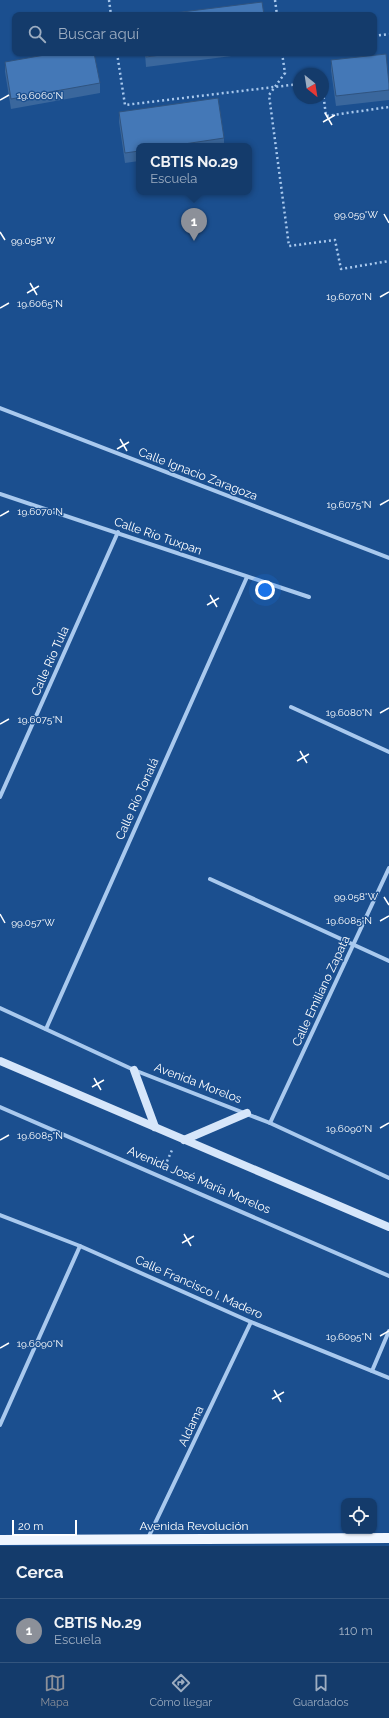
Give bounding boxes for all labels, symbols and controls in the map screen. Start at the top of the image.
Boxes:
search box [12,12,377,56]
icon: search [26,23,48,45]
text: Buscar aquí [58,25,139,43]
north arrow [293,68,329,104]
text: 19.6060°N [17,90,63,101]
popup [136,143,252,195]
text: CBTIS No.29 [150,153,238,171]
text: Escuela [150,171,197,186]
pin: 1 [181,208,207,241]
text: 99.059°W [334,209,378,220]
text: 99.058°W [11,235,56,246]
text: 19.6070°N [326,291,372,302]
text: 19.6065°N [17,298,63,309]
street label: Calle Ignacio Zaragoza [137,445,259,503]
text: 19.6075°N [326,499,372,510]
text: 19.6070°N [17,506,63,517]
street label: Calle Río Tuxpan [112,514,204,558]
your location [255,580,275,600]
street label: Calle Río Tula [28,624,72,698]
text: 19.6080°N [326,707,372,718]
text: 19.6075°N [17,714,63,725]
street label: Calle Río Tonalá [113,756,161,842]
text: 99.058°W [334,891,379,902]
text: 19.6085°N [326,915,372,926]
text: 99.057°W [11,917,55,928]
street label: Calle Emiliano Zapata [289,933,353,1049]
street label: Avenida Morelos [152,1060,244,1106]
text: 19.6090°N [326,1123,372,1134]
text: 19.6085°N [17,1130,63,1141]
street label: Avenida José María Morelos [125,1143,273,1217]
street label: Calle Francisco I. Madero [133,1252,265,1322]
text: 19.6095°N [326,1331,372,1342]
text: 19.6090°N [17,1338,63,1349]
street label: Aldama [176,1404,206,1448]
map controls [341,1498,377,1534]
button: locate [341,1498,377,1534]
scale bar [12,1518,77,1537]
street label: Avenida Revolución [139,1519,249,1533]
text: 20 m [18,1520,43,1533]
text: Cerca [16,1562,64,1582]
text: CBTIS No.29 [54,1614,142,1632]
text: 1 [26,1623,32,1638]
text: 110 m [339,1623,373,1638]
text: Escuela [54,1632,101,1647]
tab: Mapa [40,1672,69,1709]
tab: Cómo llegar [150,1672,212,1709]
tab: Guardados [293,1672,349,1709]

